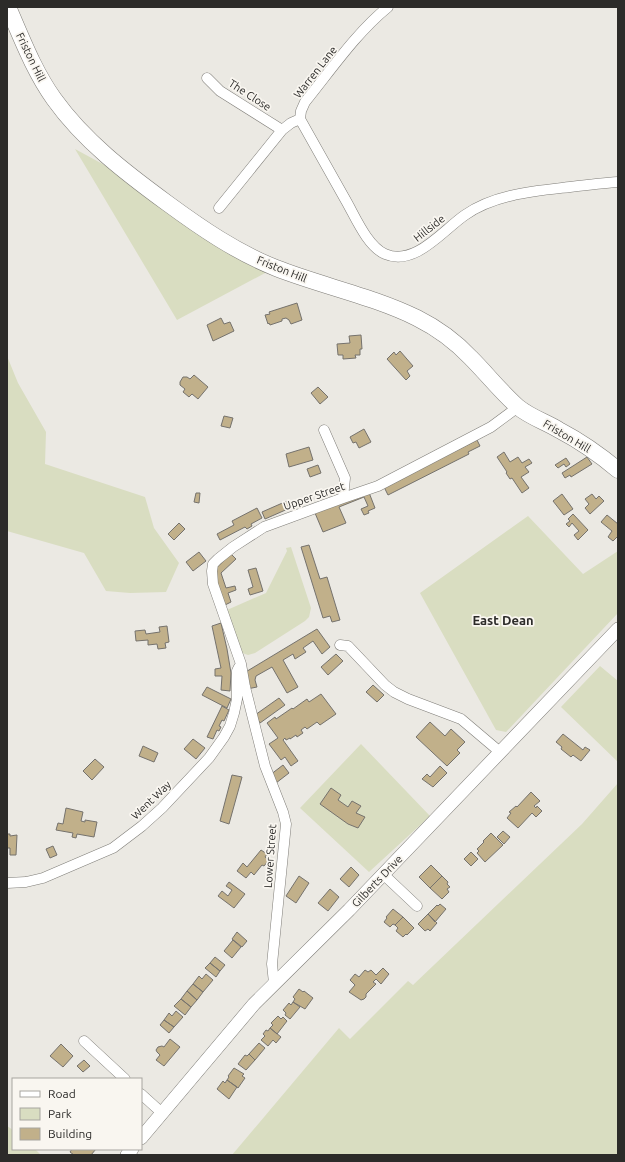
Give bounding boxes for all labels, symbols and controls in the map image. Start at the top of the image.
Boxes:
street label: Friston Hill [14,31,48,83]
street label: Warren Lane [291,44,339,100]
street label: The Close [227,77,273,113]
street label: Hillside [411,212,447,244]
street label: Friston Hill [255,254,309,285]
street label: Friston Hill [541,417,593,455]
street label: Upper Street [282,480,347,512]
district label: East Dean [472,613,534,627]
street label: Went Way [129,778,174,822]
street label: Lower Street [262,823,278,888]
street label: Gilberts Drive [349,853,405,909]
legend [12,1078,142,1150]
text: Road [48,1087,76,1100]
text: Park [48,1107,72,1120]
text: Building [48,1127,92,1140]

